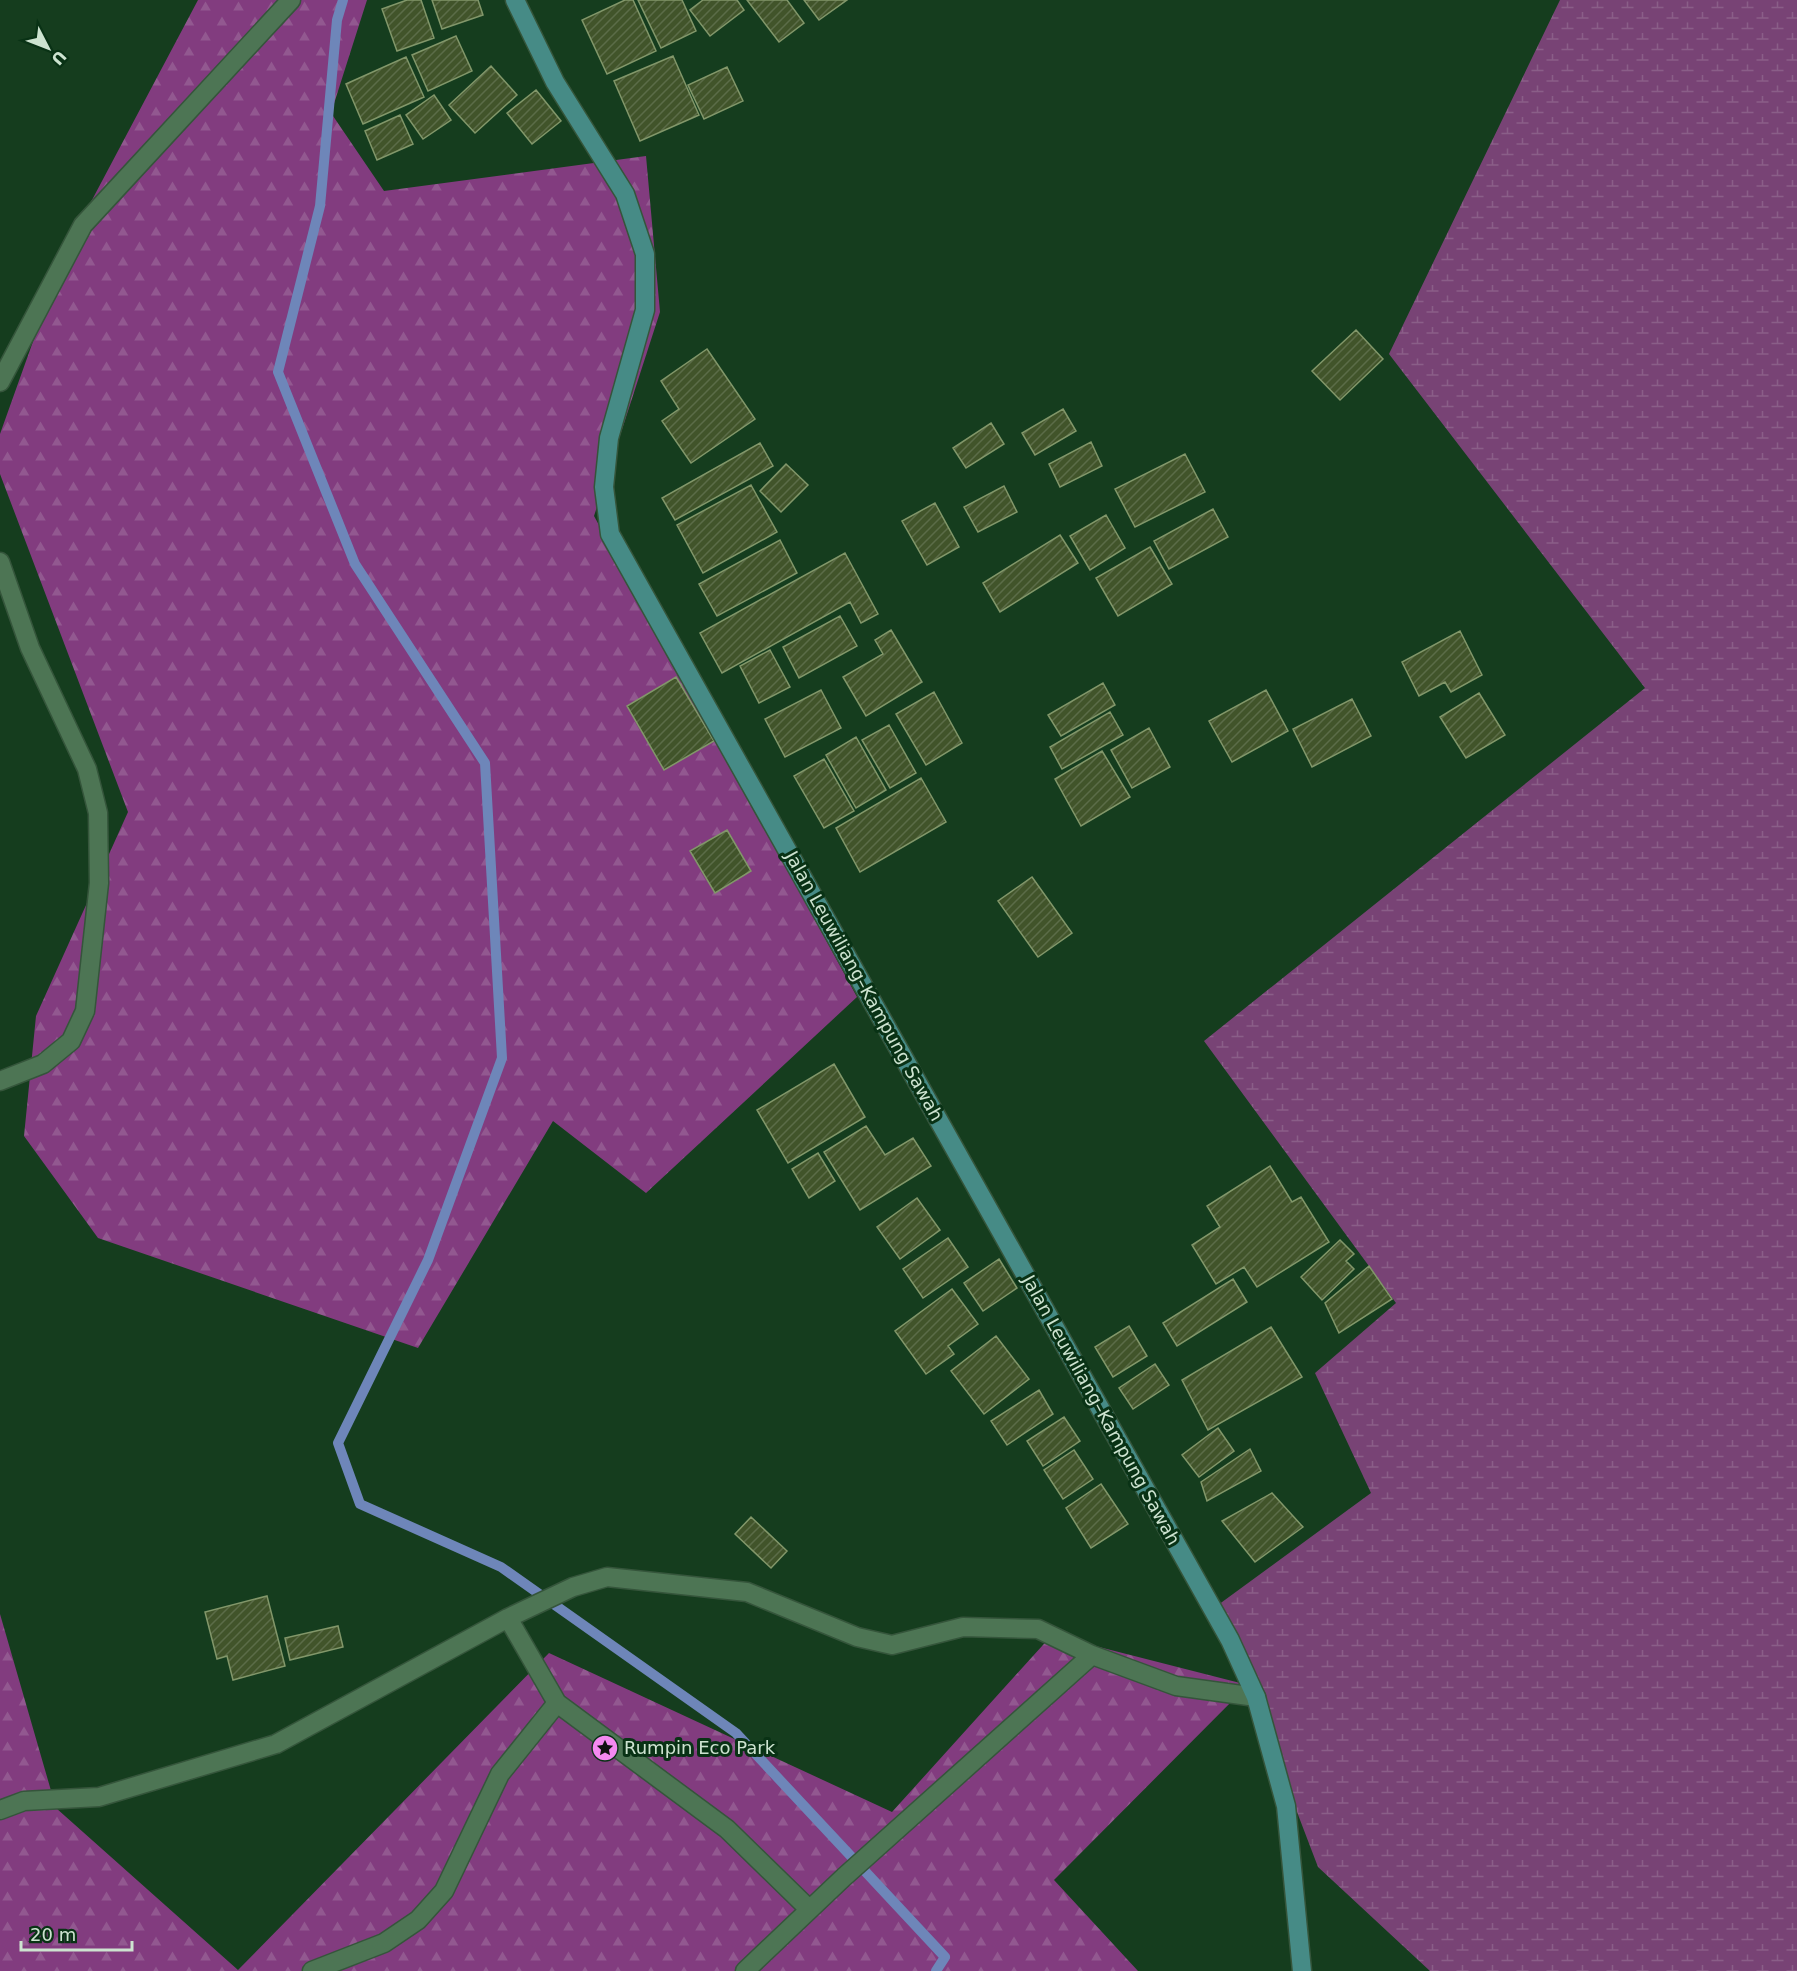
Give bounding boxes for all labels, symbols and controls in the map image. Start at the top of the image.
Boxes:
north arrow [18,18,78,78]
text: U [47,47,70,69]
street label: Jalan Leuwiliang–Kampung Sawah [781,846,948,1124]
street label: Jalan Leuwiliang–Kampung Sawah [1018,1270,1185,1548]
place icon: Rumpin Eco Park [590,1733,620,1763]
place label: Rumpin Eco Park [624,1737,776,1758]
scale bar [21,1914,132,1952]
text: 20 m [30,1924,76,1945]

